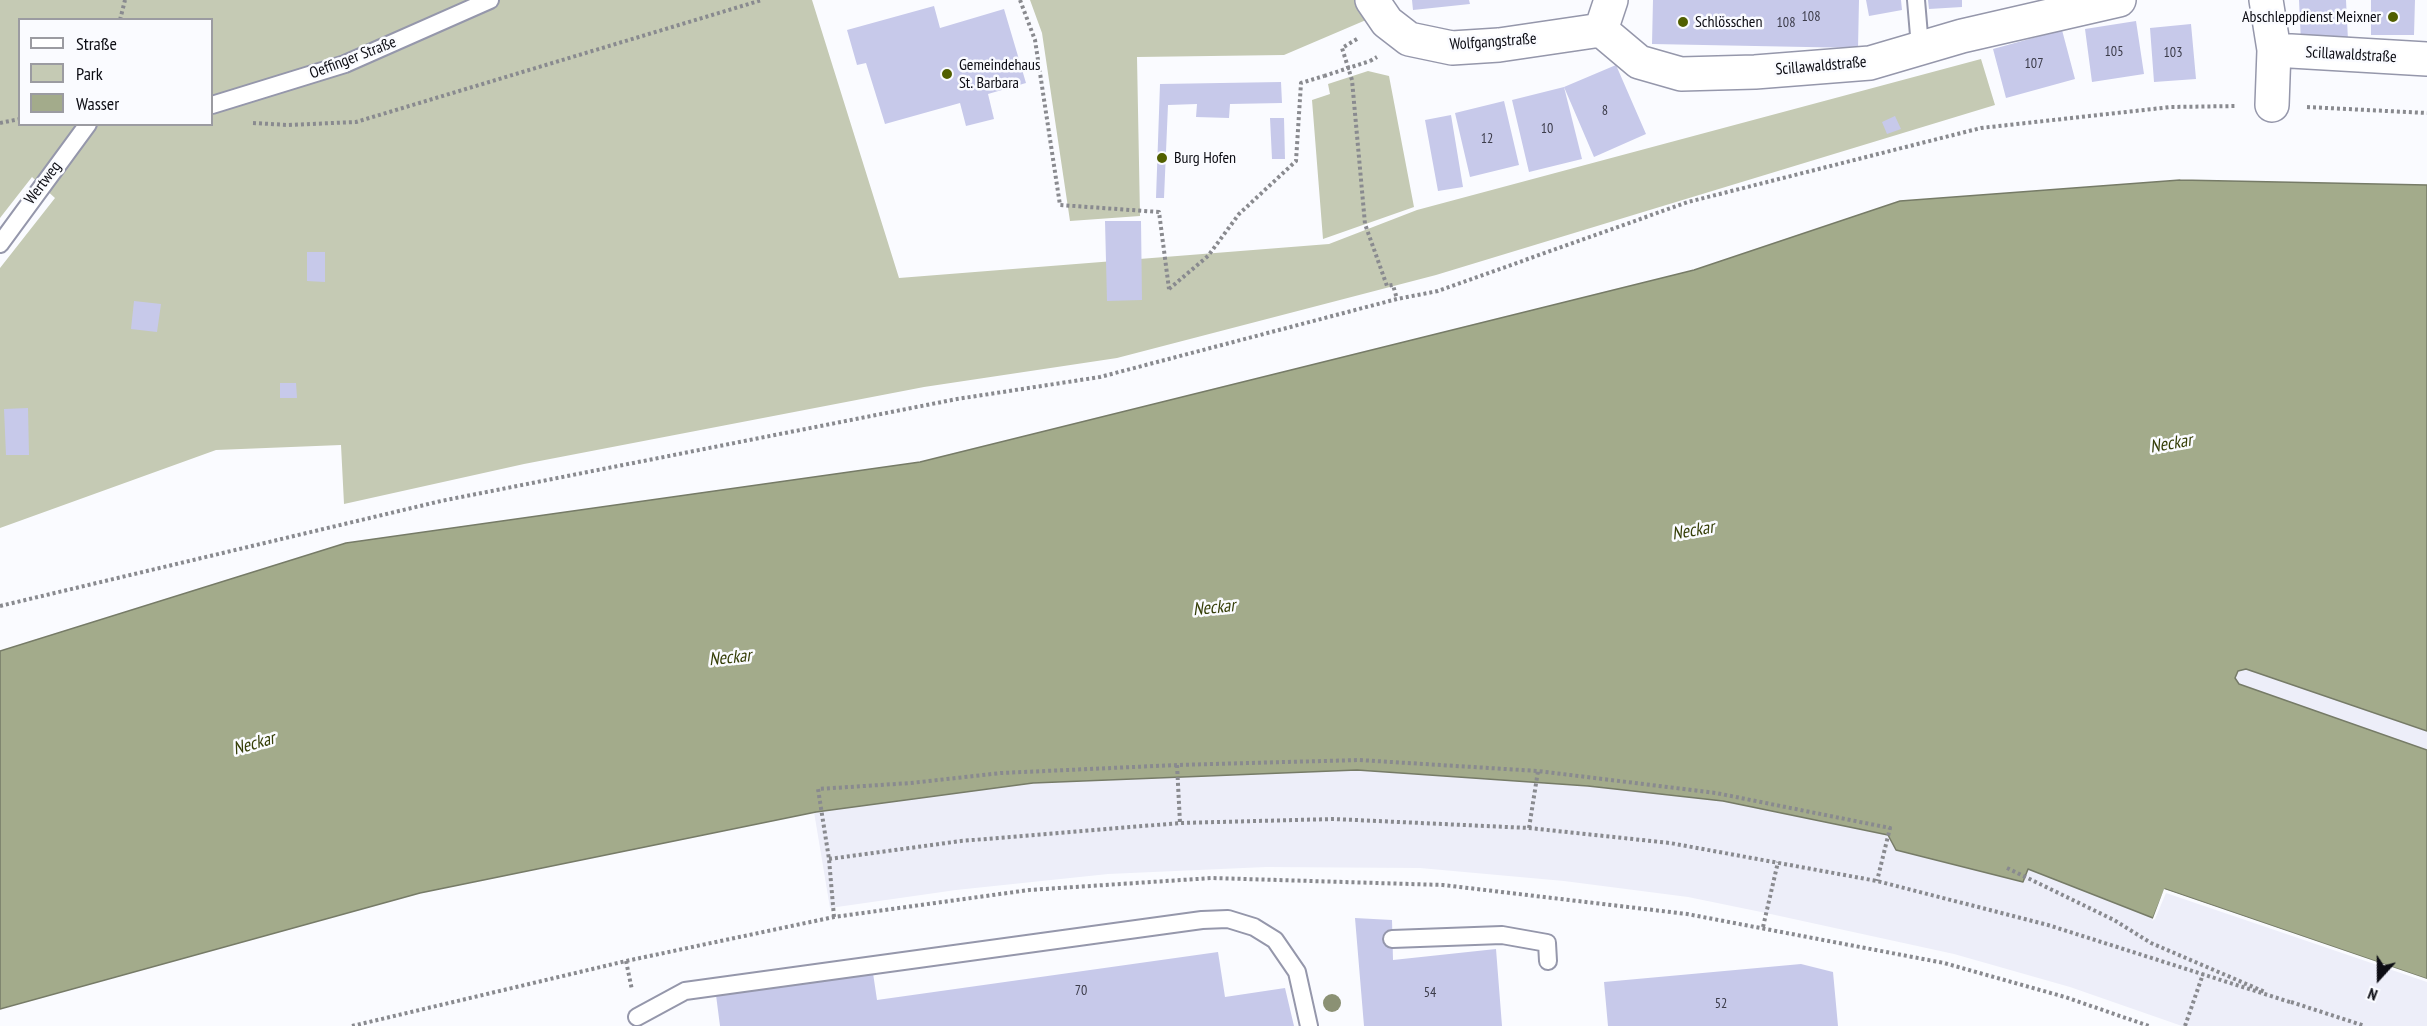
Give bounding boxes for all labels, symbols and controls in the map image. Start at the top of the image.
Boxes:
place label: Abschleppdienst Meixner [2242,7,2381,27]
house number: 108 [1802,9,1820,25]
marker: Abschleppdienst Meixner [2386,10,2400,24]
place label: Schlösschen [1695,12,1762,32]
marker: Schlösschen [1676,15,1690,29]
house number: 108 [1777,15,1795,31]
legend [18,18,213,126]
street label: Wolfgangstraße [1449,29,1537,55]
text: Straße [76,32,117,55]
street label: Oeffinger Straße [307,33,399,83]
street label: Scillawaldstraße [2305,43,2397,67]
house number: 105 [2105,44,2123,60]
house number: 103 [2164,45,2182,61]
street label: Scillawaldstraße [1775,52,1867,80]
place label: Gemeindehaus St. Barbara [959,55,1040,93]
house number: 107 [2025,56,2043,72]
text: Park [76,62,103,85]
marker: Gemeindehaus St. Barbara [940,67,954,81]
text: Wasser [76,92,119,115]
house number: 8 [1602,103,1608,119]
house number: 10 [1541,121,1553,137]
house number: 12 [1481,131,1493,147]
place label: Burg Hofen [1174,148,1236,168]
marker: Burg Hofen [1155,151,1169,165]
street label: Wertweg [21,158,65,208]
water label: Neckar [2148,430,2194,458]
water label: Neckar [1670,517,1716,545]
water label: Neckar [1192,595,1236,621]
water label: Neckar [708,645,752,671]
water label: Neckar [231,728,277,760]
north arrow [2349,948,2409,1008]
house number: 70 [1075,983,1087,999]
text: N [2365,984,2380,1006]
house number: 54 [1424,985,1436,1001]
house number: 52 [1715,996,1727,1012]

